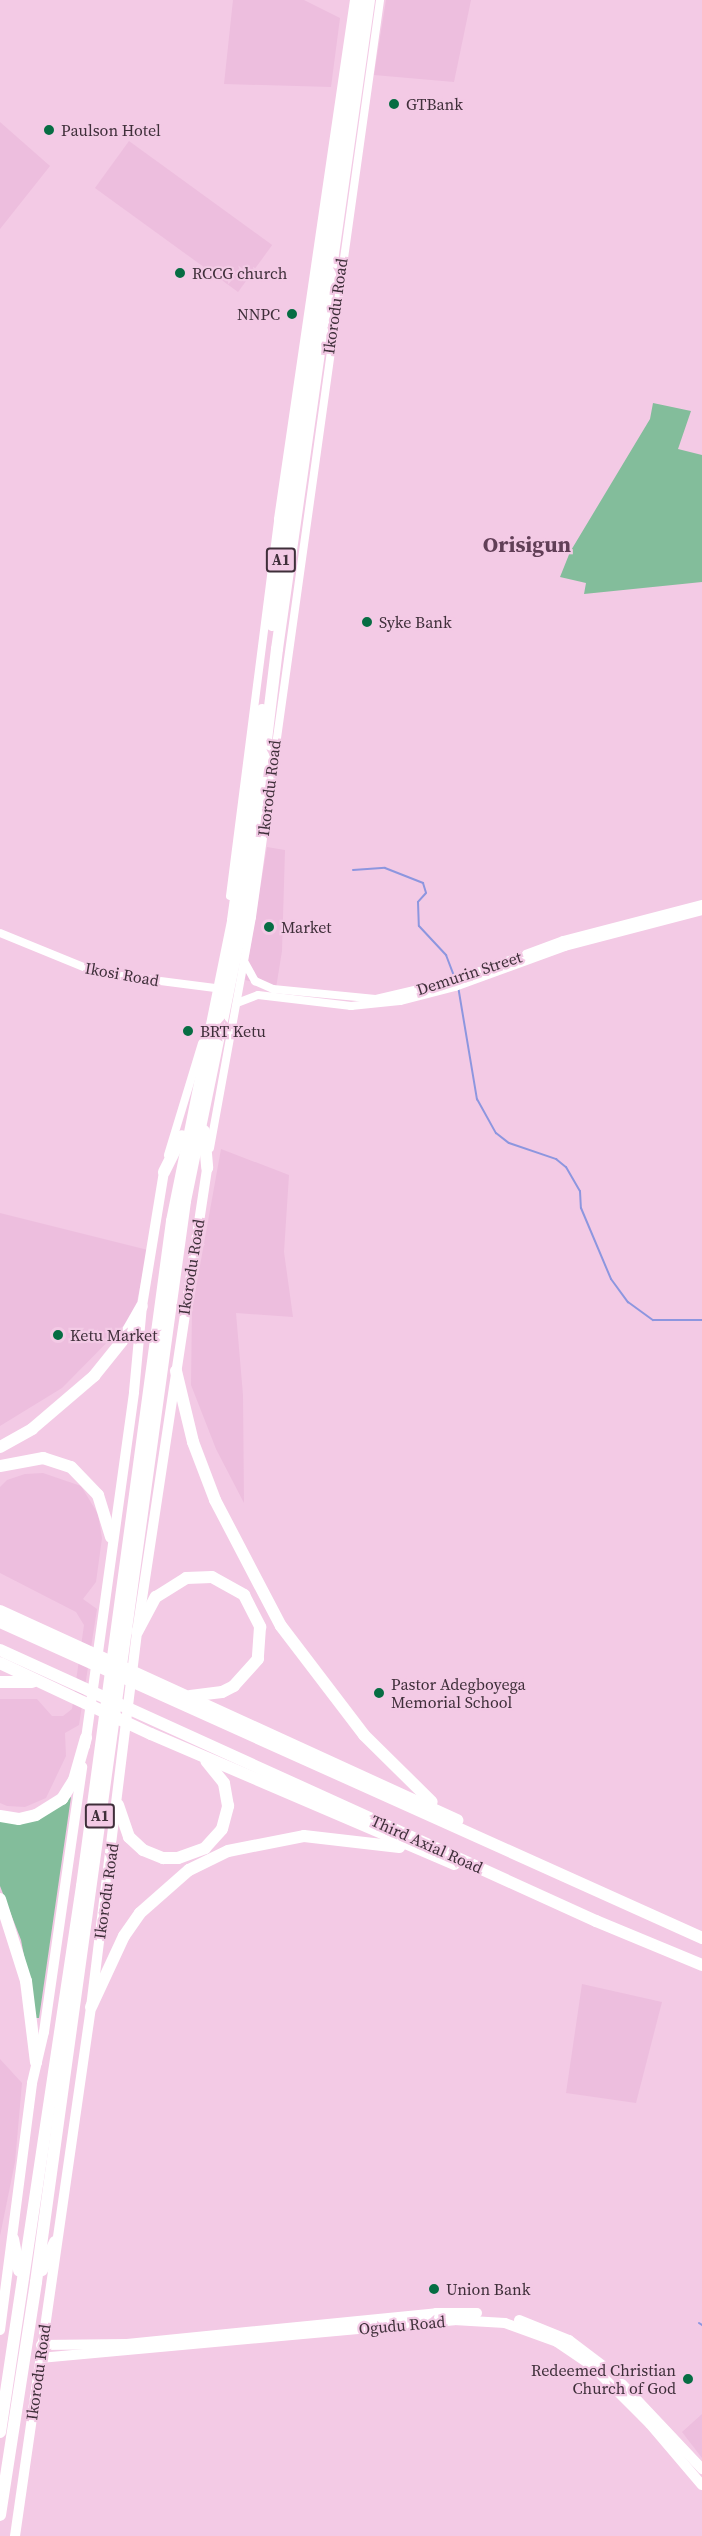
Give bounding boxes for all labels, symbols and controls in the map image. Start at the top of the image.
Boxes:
place label: GTBank [406,94,463,114]
marker: GTBank [387,97,401,111]
place label: Paulson Hotel [61,120,161,140]
marker: Paulson Hotel [42,123,56,137]
street label: Ikorodu Road [319,257,351,355]
place label: RCCG church [192,263,287,283]
marker: RCCG church [173,266,187,280]
place label: NNPC [237,304,280,324]
marker: NNPC [285,307,299,321]
district label: Orisigun [483,532,571,558]
road number: A1 [264,548,298,572]
place label: Syke Bank [379,612,452,632]
marker: Syke Bank [360,615,374,629]
street label: Ikorodu Road [254,739,284,837]
place label: Market [281,917,332,937]
marker: Market [262,920,276,934]
street label: Demurin Street [414,947,524,999]
street label: Ikosi Road [83,958,161,990]
place label: BRT Ketu [200,1021,266,1041]
marker: BRT Ketu [181,1024,195,1038]
street label: Ikorodu Road [174,1218,208,1316]
place label: Ketu Market [70,1325,157,1345]
marker: Ketu Market [51,1328,65,1342]
place label: Pastor Adegboyega Memorial School [391,1674,526,1712]
marker: Pastor Adegboyega Memorial School [372,1686,386,1700]
road number: A1 [84,1804,116,1828]
street label: Third Axial Road [368,1811,486,1877]
street label: Ikorodu Road [90,1842,122,1940]
place label: Union Bank [446,2279,530,2299]
marker: Union Bank [427,2282,441,2296]
street label: Ogudu Road [358,2312,446,2338]
street label: Ikorodu Road [22,2323,54,2421]
place label: Redeemed Christian Church of God [531,2360,676,2398]
marker: Redeemed Christian Church of God [681,2372,695,2386]

